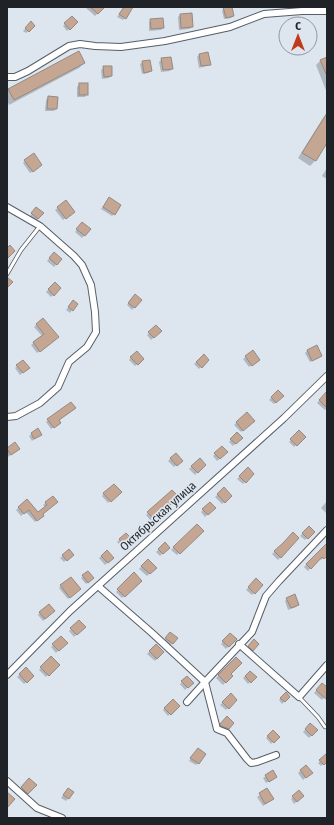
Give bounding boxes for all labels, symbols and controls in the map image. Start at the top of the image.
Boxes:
north arrow [278,16,318,56]
text: С [295,20,301,33]
street label: Октябрьская улица [117,478,199,554]

